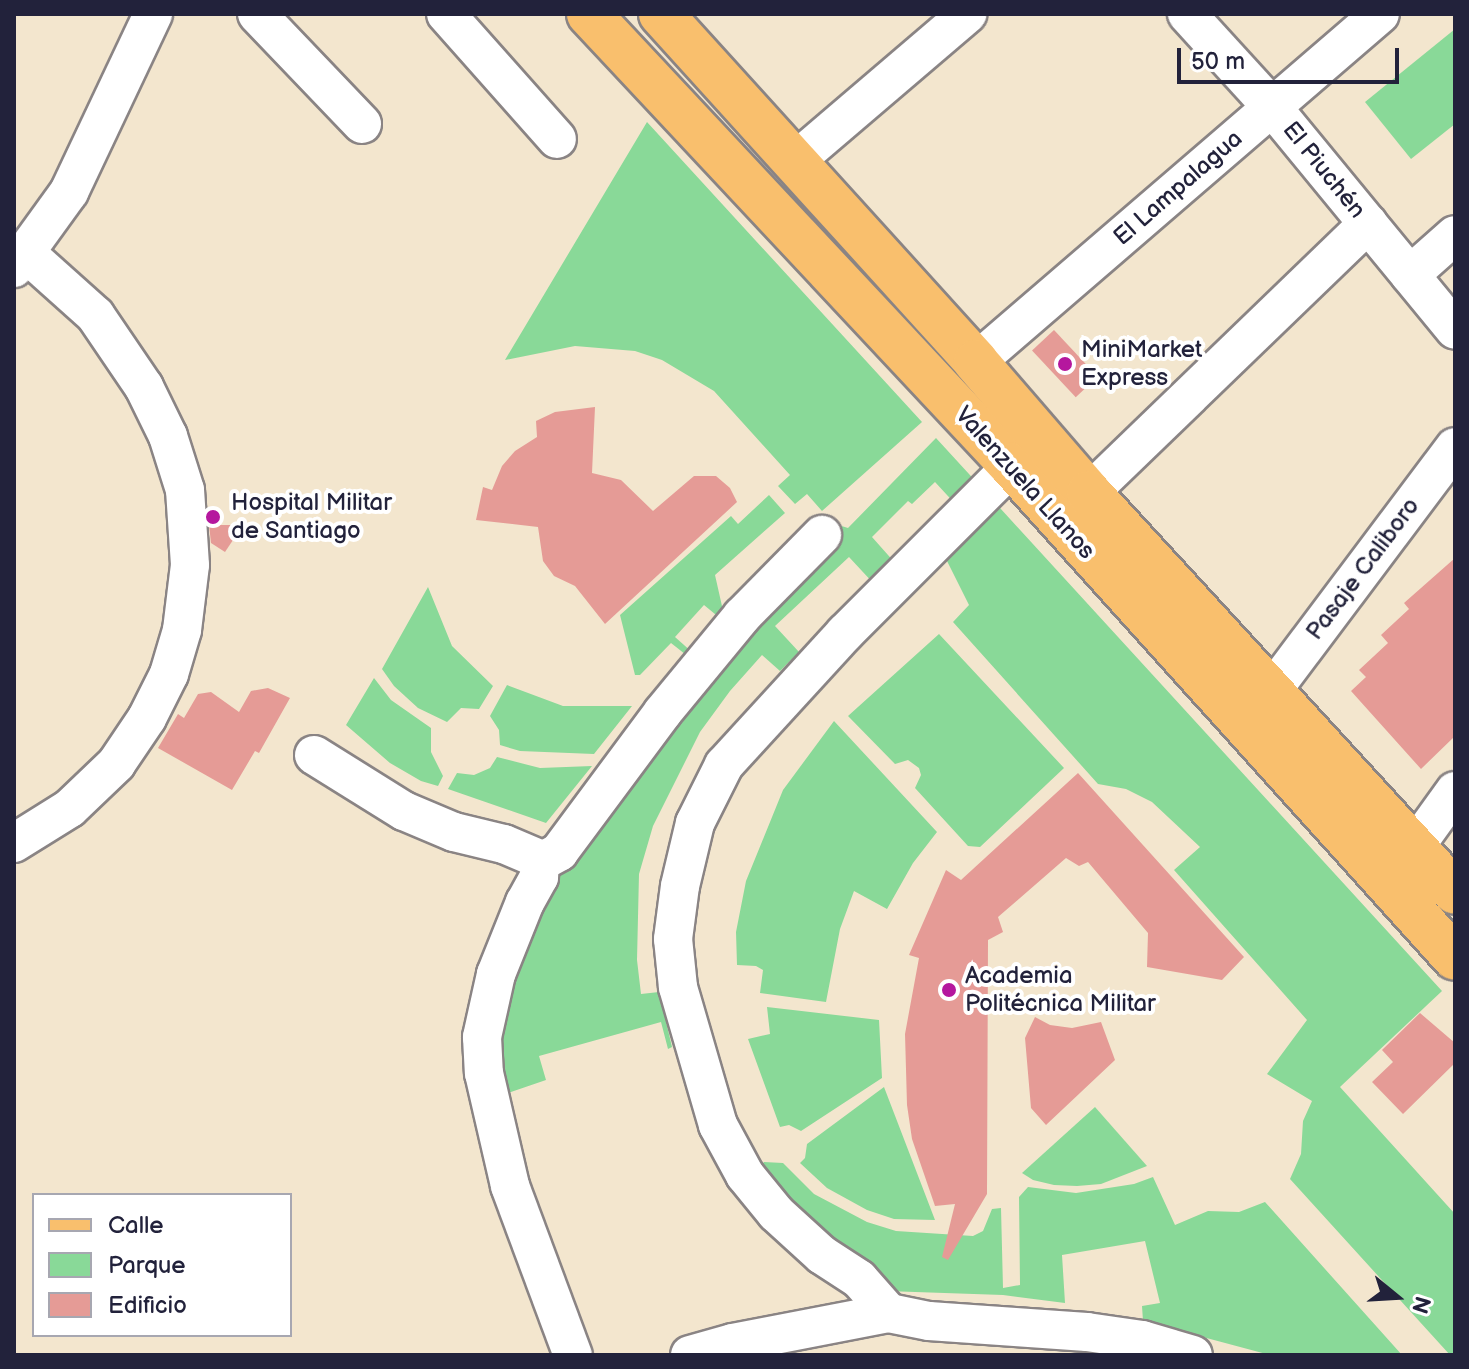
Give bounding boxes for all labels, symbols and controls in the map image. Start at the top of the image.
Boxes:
scale bar [1181,32,1403,82]
text: 50 m [1191,47,1245,76]
street label: El Piuchén [1276,116,1372,224]
street label: El Lampalagua [1108,124,1248,252]
place label: MiniMarket Express [1081,336,1202,392]
marker: MiniMarket Express [1056,355,1074,373]
street label: Valenzuela Llanos [949,401,1101,565]
place label: Hospital Militar de Santiago [231,489,392,545]
street label: Pasaje Caliboro [1300,492,1426,646]
marker: Hospital Militar de Santiago [202,506,224,528]
place label: Academia Politécnica Militar [965,962,1156,1018]
marker: Academia Politécnica Militar [940,981,958,999]
legend [32,1193,292,1337]
text: Calle [108,1211,163,1240]
text: Parque [108,1251,186,1280]
north arrow [1357,1257,1437,1337]
text: Edificio [108,1291,187,1320]
text: N [1405,1293,1436,1317]

